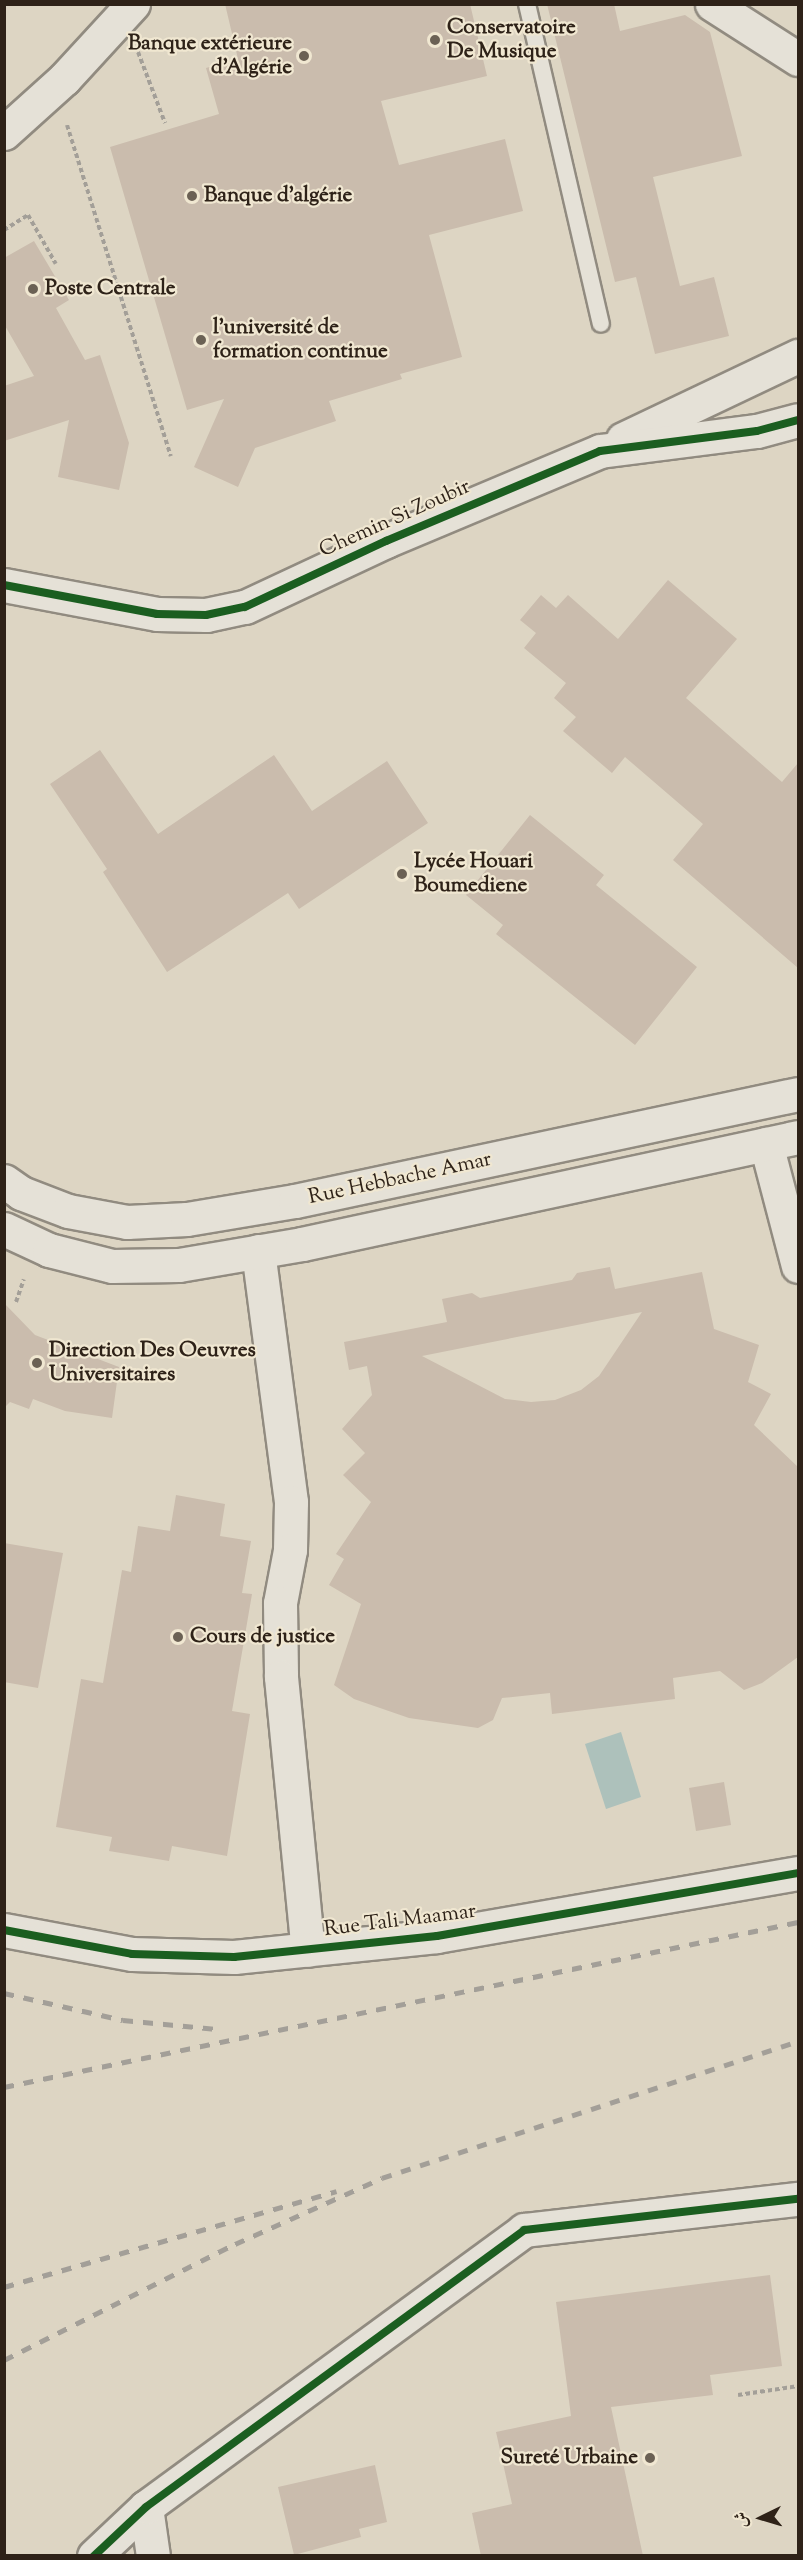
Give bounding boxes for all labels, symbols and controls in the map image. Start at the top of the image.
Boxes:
place label: Conservatoire De Musique [447,15,576,65]
place label: Banque extérieure d'Algérie [128,31,292,81]
marker: Conservatoire De Musique [428,33,442,47]
marker: Banque extérieure d'Algérie [297,49,311,63]
place label: Banque d'algérie [204,183,352,209]
marker: Banque d'algérie [185,189,199,203]
place label: Poste Centrale [45,276,176,302]
marker: Poste Centrale [26,282,40,296]
place label: l'université de formation continue [213,315,388,365]
marker: l'université de formation continue [194,333,208,347]
street label: Chemin Si Zoubir [316,474,474,564]
place label: Lycée Houari Boumediene [414,849,533,899]
marker: Lycée Houari Boumediene [395,867,409,881]
street label: Rue Hebbache Amar [306,1147,494,1211]
place label: Direction Des Oeuvres Universitaires [49,1338,256,1388]
marker: Direction Des Oeuvres Universitaires [30,1356,44,1370]
place label: Cours de justice [190,1624,335,1650]
marker: Cours de justice [171,1630,185,1644]
street label: Rue Tali Maamar [323,1899,477,1943]
place label: Sureté Urbaine [500,2445,638,2471]
marker: Sureté Urbaine [643,2451,657,2465]
north arrow [731,2488,791,2548]
text: ش [730,2511,755,2529]

